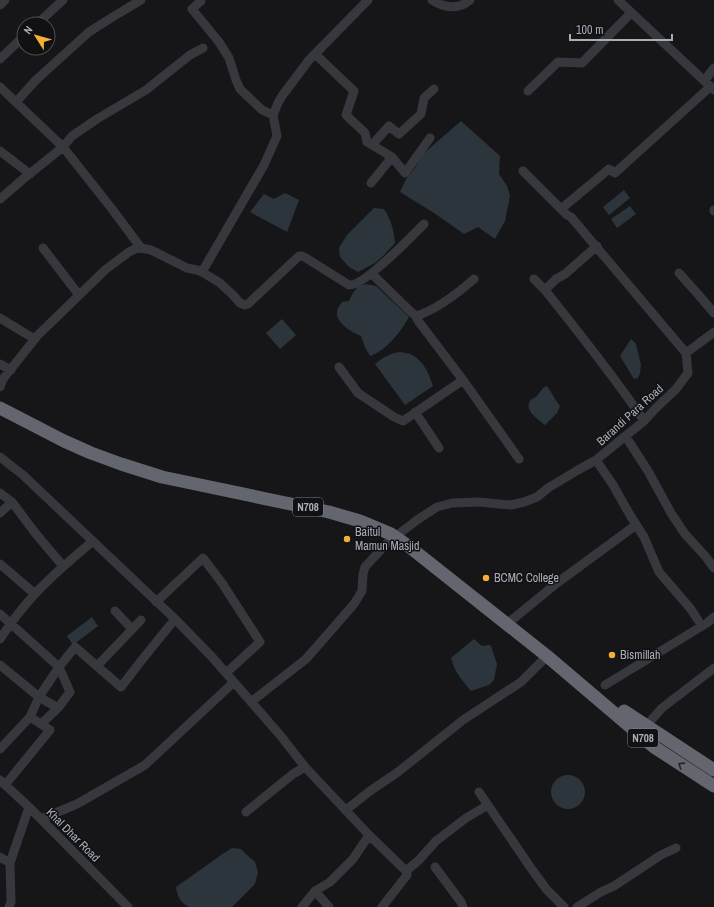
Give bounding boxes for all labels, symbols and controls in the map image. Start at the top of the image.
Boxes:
north arrow [16,16,56,56]
scale bar [570,16,672,42]
text: 100 m [576,22,603,38]
text: N [20,23,36,37]
street label: Barandi Para Road [593,381,667,449]
road number: N708 [293,498,323,516]
place label: Baitul Mamun Masjid [355,524,420,554]
marker: Baitul Mamun Masjid [342,534,352,544]
place label: BCMC College [494,570,559,586]
marker: BCMC College [481,573,491,583]
place label: Bismillah [620,647,660,663]
marker: Bismillah [607,650,617,660]
road number: N708 [628,729,658,747]
one-way arrow [678,762,685,769]
street label: Khal Dhar Road [43,805,103,865]

